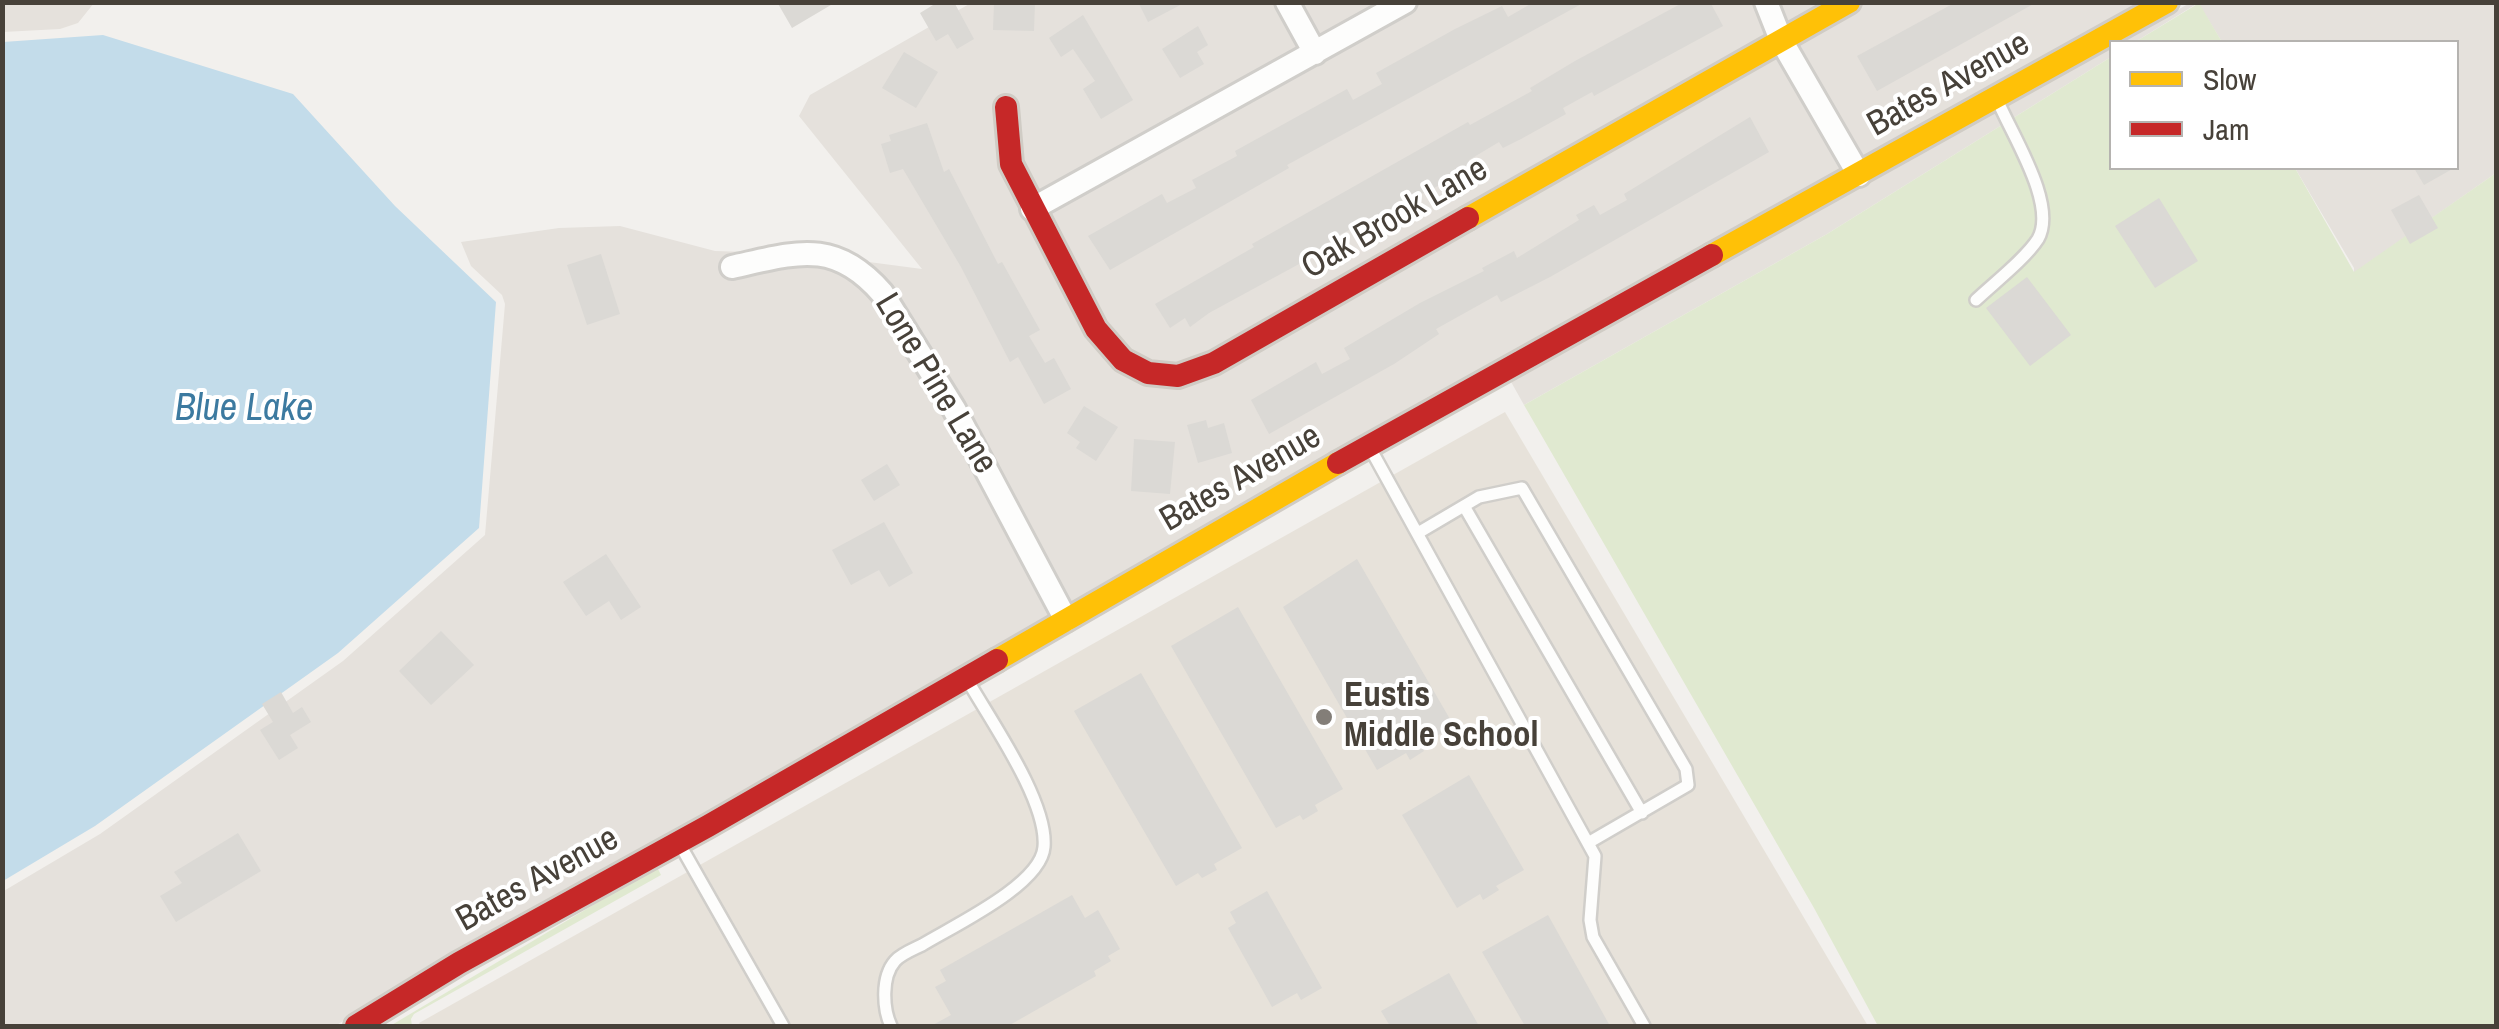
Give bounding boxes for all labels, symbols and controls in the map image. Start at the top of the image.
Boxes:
street label: Bates Avenue [1861,23,2037,147]
legend [2109,40,2459,170]
text: Slow [2203,59,2256,99]
text: Jam [2203,109,2249,149]
street label: Oak Brook Lane [1295,149,1495,289]
street label: Lone Pine Lane [865,286,1005,482]
water label: Blue Lake [175,387,313,433]
street label: Bates Avenue [1153,416,1329,542]
place label: Eustis Middle School [1344,676,1539,758]
marker: Eustis Middle School [1313,706,1335,728]
street label: Bates Avenue [450,818,626,942]

